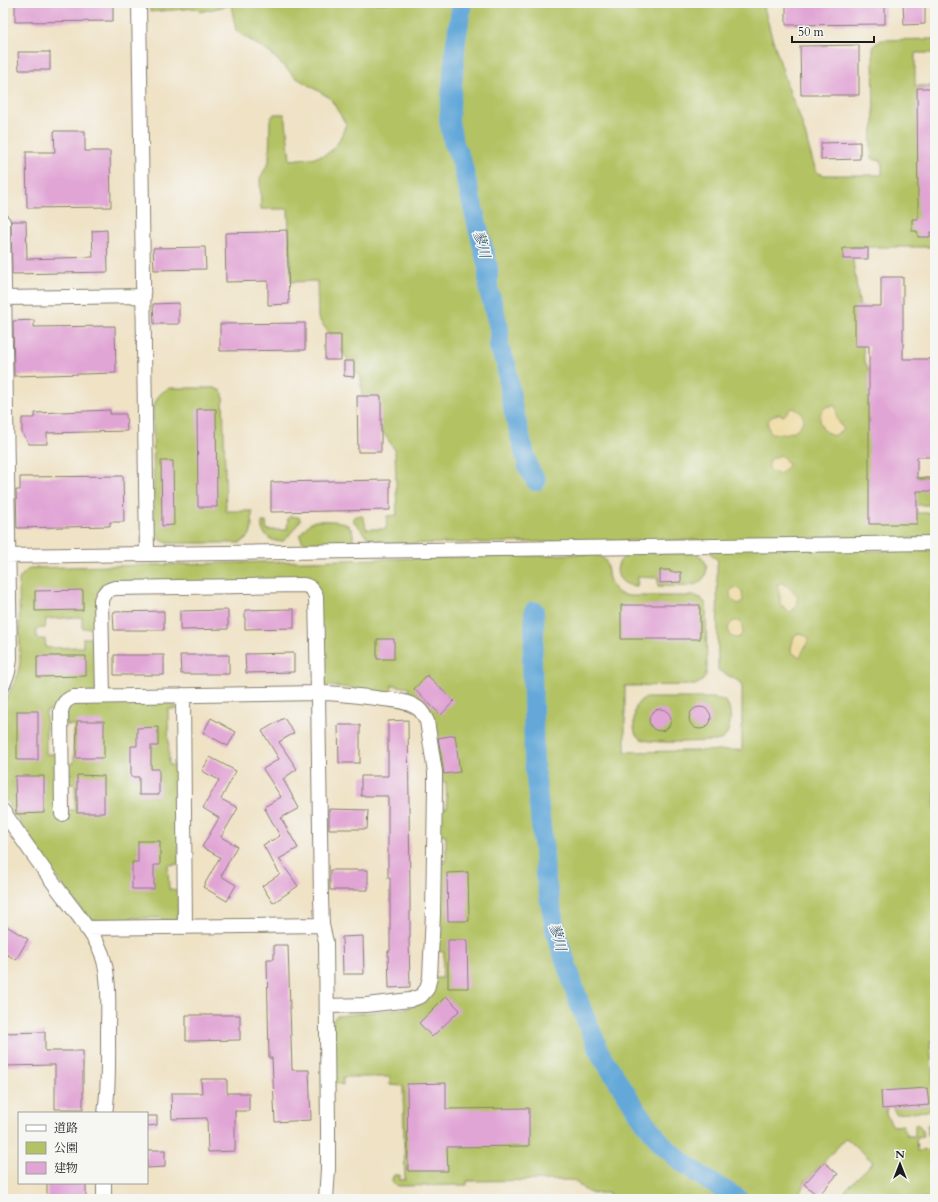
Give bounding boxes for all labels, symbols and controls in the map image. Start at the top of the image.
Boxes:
scale bar [792,18,874,44]
text: 50 m [798,24,825,40]
water label: 蓼川 [469,228,495,262]
water label: 蓼川 [545,921,571,955]
legend [18,1112,148,1184]
text: 道路 [54,1120,78,1136]
text: 公園 [54,1140,78,1156]
north arrow [880,1144,920,1184]
text: N [895,1147,905,1162]
text: 建物 [54,1160,78,1176]

